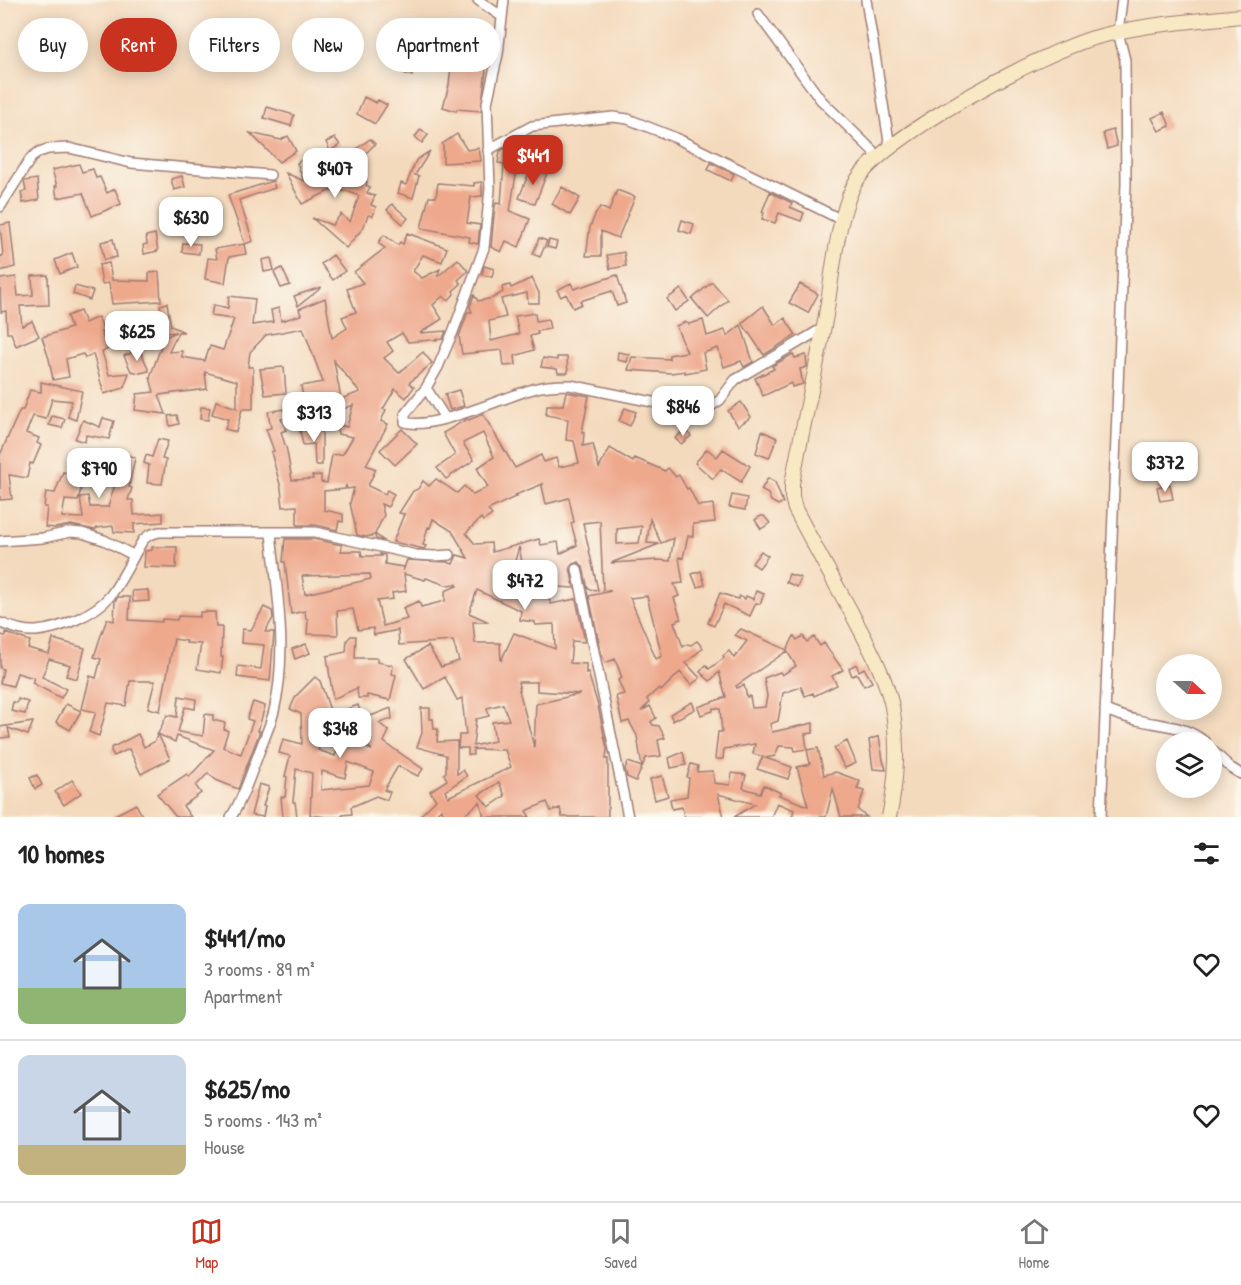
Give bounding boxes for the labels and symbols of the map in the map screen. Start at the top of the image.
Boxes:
pin: $441 [497,135,569,186]
pin: $407 [299,148,371,199]
pin: $630 [155,197,227,248]
pin: $625 [101,311,173,362]
pin: $846 [647,386,719,437]
pin: $313 [278,392,350,443]
pin: $372 [1129,442,1201,493]
pin: $790 [63,448,135,499]
pin: $472 [489,560,561,611]
north arrow [1156,654,1222,720]
pin: $348 [304,708,376,759]

